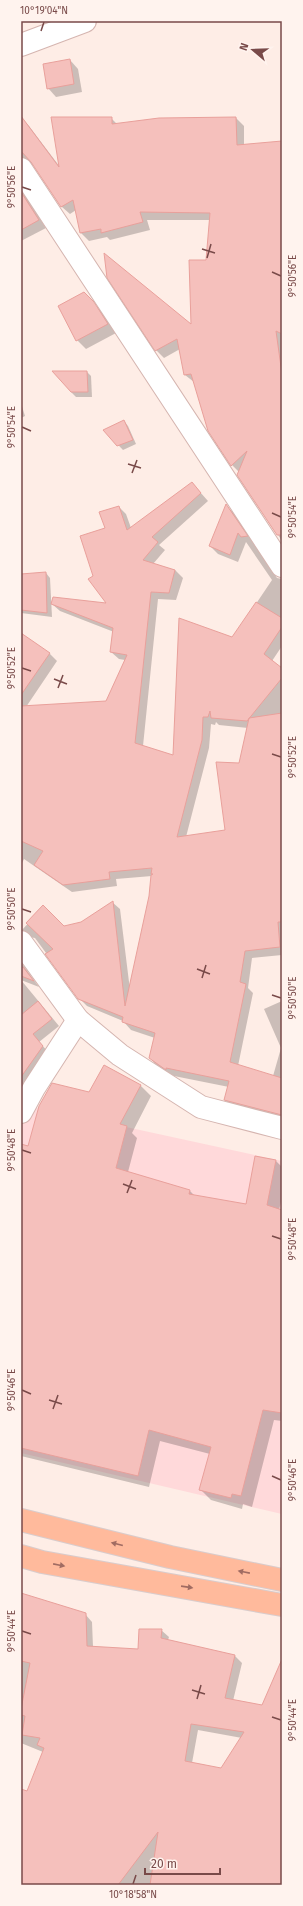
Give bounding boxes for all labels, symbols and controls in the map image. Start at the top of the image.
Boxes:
text: 10°19'04"N [20,5,68,17]
north arrow [233,30,273,70]
text: N [237,41,251,52]
text: 9°50'56"E [6,166,18,208]
text: 9°50'56"E [287,255,299,297]
text: 9°50'54"E [6,406,18,448]
text: 9°50'54"E [287,496,299,538]
text: 9°50'52"E [6,647,18,689]
text: 9°50'52"E [287,736,299,778]
text: 9°50'50"E [6,888,18,931]
text: 9°50'50"E [287,977,299,1020]
text: 9°50'48"E [6,1129,18,1171]
text: 9°50'48"E [287,1218,299,1260]
text: 9°50'46"E [6,1369,18,1411]
text: 9°50'46"E [287,1459,299,1501]
one-way arrow [111,1541,123,1547]
one-way arrow [53,1562,65,1568]
one-way arrow [238,1569,250,1575]
one-way arrow [181,1584,193,1590]
text: 9°50'44"E [6,1610,18,1652]
text: 9°50'44"E [287,1699,299,1741]
scale bar [145,1850,220,1876]
text: 20 m [151,1857,177,1871]
text: 10°18'58"N [109,1889,157,1901]

